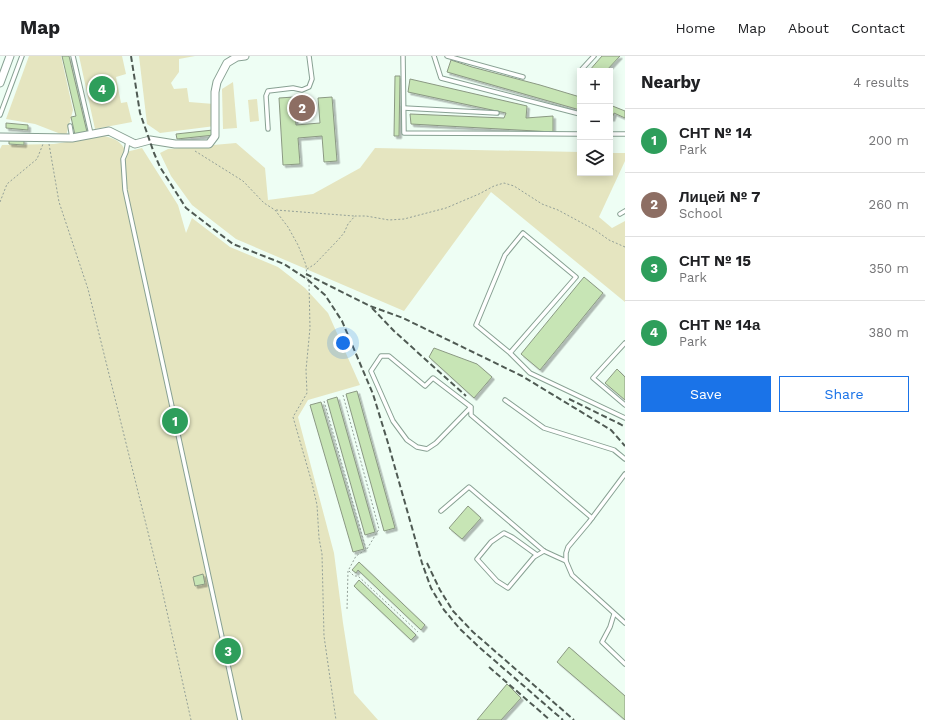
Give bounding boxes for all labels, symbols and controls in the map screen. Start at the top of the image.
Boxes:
text: Map [20,16,60,39]
text: Home [675,20,715,36]
text: Map [737,20,766,36]
text: About [788,20,829,36]
text: Contact [851,20,905,36]
map controls [577,68,613,176]
button: + [577,68,613,104]
text: Nearby [641,72,700,92]
pin: 4 [89,74,115,104]
text: 4 results [853,75,909,90]
pin: 2 [289,93,315,123]
button: − [577,104,613,140]
text: СНТ № 14 [679,124,752,142]
text: 1 [651,133,657,148]
text: 200 m [868,133,909,148]
button: layers [577,140,613,176]
text: Park [679,142,707,157]
text: Лицей № 7 [679,188,760,206]
text: 2 [650,197,658,212]
text: 260 m [869,197,909,212]
text: School [679,206,722,221]
text: СНТ № 15 [679,252,751,270]
text: 3 [650,261,658,276]
text: 350 m [869,261,909,276]
text: Park [679,270,707,285]
text: СНТ № 14а [679,316,760,334]
text: 4 [650,325,658,340]
text: 380 m [869,325,909,340]
your location [333,333,353,353]
text: Park [679,334,707,349]
button: Save [641,376,771,412]
button: Share [779,376,909,412]
pin: 1 [162,406,188,436]
pin: 3 [215,636,241,666]

